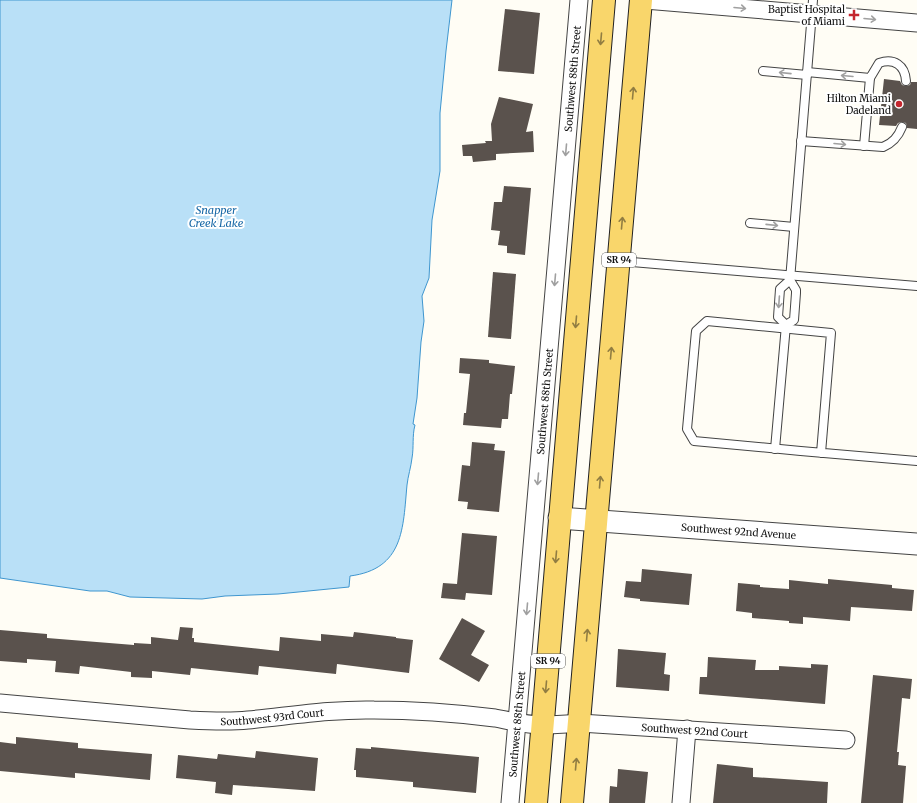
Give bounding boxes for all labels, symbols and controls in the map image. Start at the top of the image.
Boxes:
place label: Baptist Hospital of Miami [768,3,845,28]
one-way arrow [733,4,746,11]
marker: Baptist Hospital of Miami [848,9,860,21]
one-way arrow [863,15,876,23]
street label: Southwest 88th Street [562,25,584,132]
one-way arrow [597,32,604,45]
one-way arrow [779,69,792,76]
one-way arrow [841,72,854,79]
one-way arrow [630,87,637,100]
place label: Hilton Miami Dadeland [827,92,891,117]
marker: Hilton Miami Dadeland [894,99,904,109]
one-way arrow [833,140,846,147]
one-way arrow [563,143,570,156]
water label: Snapper Creek Lake [189,203,244,230]
one-way arrow [618,217,626,230]
one-way arrow [765,221,778,229]
road number: SR 94 [602,253,636,267]
one-way arrow [552,273,559,286]
one-way arrow [776,295,783,308]
one-way arrow [573,315,580,328]
one-way arrow [607,346,615,359]
street label: Southwest 88th Street [534,348,556,455]
one-way arrow [534,472,542,485]
one-way arrow [597,476,604,489]
street label: Southwest 92nd Avenue [681,521,796,542]
one-way arrow [553,550,560,563]
one-way arrow [523,602,531,615]
one-way arrow [584,629,591,642]
road number: SR 94 [531,654,565,668]
street label: Southwest 88th Street [506,671,528,778]
one-way arrow [542,680,549,693]
street label: Southwest 93rd Court [220,706,324,728]
street label: Southwest 92nd Court [641,721,748,741]
one-way arrow [572,758,580,771]

